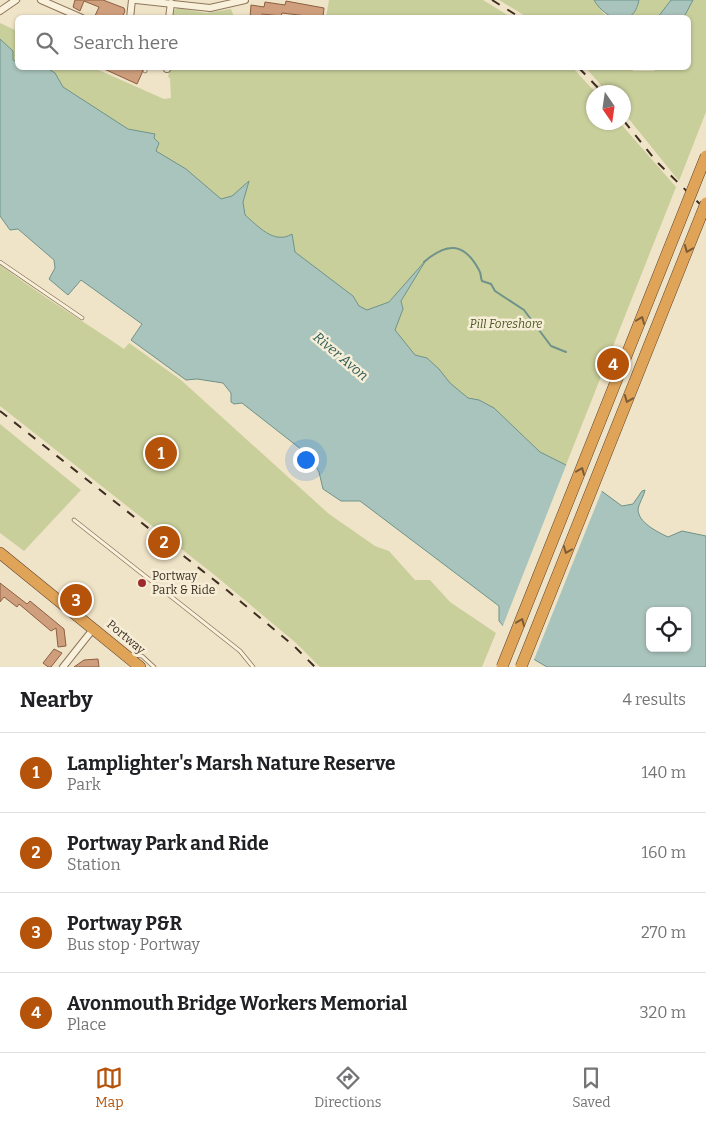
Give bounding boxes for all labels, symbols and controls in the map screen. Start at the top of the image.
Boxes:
search box [15,15,691,70]
icon: search [33,29,61,57]
text: Search here [73,31,178,54]
north arrow [586,85,631,130]
one-way arrow [684,244,694,252]
one-way arrow [634,316,645,325]
park label: Pill Foreshore [470,317,542,331]
water label: River Avon [310,328,372,384]
pin: 4 [597,345,629,383]
one-way arrow [623,395,633,403]
pin: 1 [145,434,177,472]
your location [293,447,319,473]
one-way arrow [574,467,585,476]
pin: 2 [148,523,180,561]
one-way arrow [563,545,574,554]
place label: Portway Park & Ride [152,569,215,597]
marker: Portway Park & Ride [136,577,148,589]
pin: 3 [60,581,92,619]
map controls [646,607,691,652]
button: locate [646,607,691,652]
street label: Portway [104,617,148,657]
one-way arrow [514,618,525,627]
text: Nearby [20,687,93,713]
text: 4 results [623,690,686,709]
text: Lamplighter's Marsh Nature Reserve [67,752,396,775]
text: 1 [33,763,39,782]
text: 140 m [641,763,686,782]
text: Park [67,775,101,794]
text: Portway Park and Ride [67,832,269,855]
text: 2 [31,843,41,862]
text: 160 m [641,843,686,862]
text: Station [67,855,121,874]
text: Portway P&R [67,912,182,935]
text: 3 [31,923,41,942]
text: 270 m [641,923,686,942]
text: Bus stop · Portway [67,935,200,954]
text: Avonmouth Bridge Workers Memorial [67,992,407,1015]
text: 4 [31,1003,41,1022]
text: 320 m [639,1003,686,1022]
text: Place [67,1015,106,1034]
tab: Map [95,1064,124,1111]
tab: Directions [314,1064,382,1111]
tab: Saved [572,1064,611,1111]

